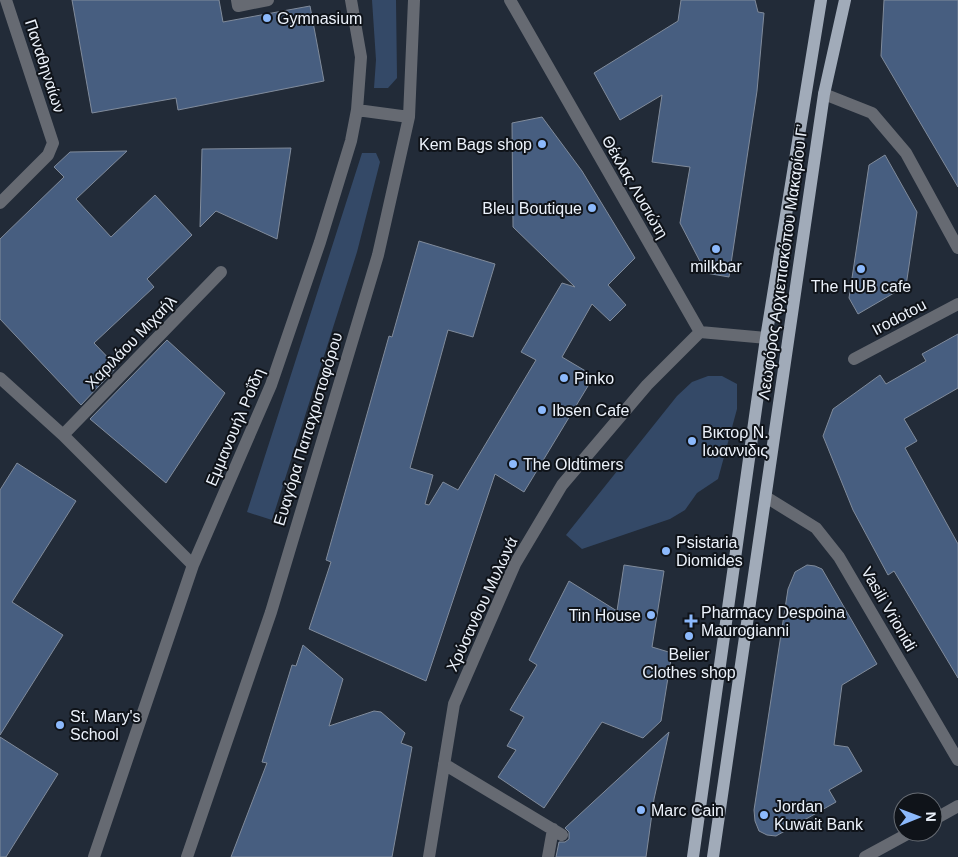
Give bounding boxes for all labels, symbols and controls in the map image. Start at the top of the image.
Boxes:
place label: Gymnasium [277,10,362,27]
marker: Gymnasium [261,12,273,24]
street label: Παναθηναίων [22,17,68,115]
street label: Λεωφόρος Αρχιεπισκόπου Μακαρίου Γ’ [755,123,811,401]
street label: Θέκλας Λυσιώτη [599,132,671,242]
place label: Kem Bags shop [419,136,532,153]
marker: Kem Bags shop [536,138,548,150]
place label: Bleu Boutique [482,200,582,217]
marker: Bleu Boutique [586,202,598,214]
marker: milkbar [710,243,722,255]
place label: milkbar [690,258,742,275]
marker: The HUB cafe [855,263,867,275]
place label: The HUB cafe [811,278,911,295]
street label: Χαριλάου Μιχαήλ [82,292,180,392]
street label: Irodotou [869,296,929,338]
street label: Ευαγόρα Παπαχριστοφόρου [270,330,346,528]
street label: Εμμανουήλ Ροΐδη [203,366,267,488]
place label: Pinko [574,370,614,387]
marker: Pinko [558,372,570,384]
place label: Ibsen Cafe [552,402,629,419]
marker: Ibsen Cafe [536,404,548,416]
place label: Βικτορ Ν. Ιωαννιδις [702,424,769,459]
marker: Βικτορ Ν. Ιωαννιδις [686,435,698,447]
place label: The Oldtimers [523,456,623,473]
marker: The Oldtimers [507,458,519,470]
street label: Χρύσανθου Μυλωνά [443,534,521,674]
place label: Psistaria Diomides [676,534,743,569]
marker: Psistaria Diomides [660,545,672,557]
street label: Vasili Vrionidi [858,564,920,654]
place label: Pharmacy Despoina Maurogianni [701,604,845,639]
place label: Tin House [569,607,641,624]
marker: Tin House [645,609,657,621]
marker: Pharmacy Despoina Maurogianni [685,615,697,627]
marker: Belier Clothes shop [683,630,695,642]
place label: Belier Clothes shop [642,646,736,681]
place label: St. Mary's School [70,708,141,743]
marker: St. Mary's School [54,719,66,731]
north arrow [893,792,943,842]
place label: Jordan Kuwait Bank [774,798,864,833]
place label: Marc Cain [651,802,724,819]
marker: Marc Cain [635,804,647,816]
marker: Jordan Kuwait Bank [758,809,770,821]
text: N [923,812,939,822]

